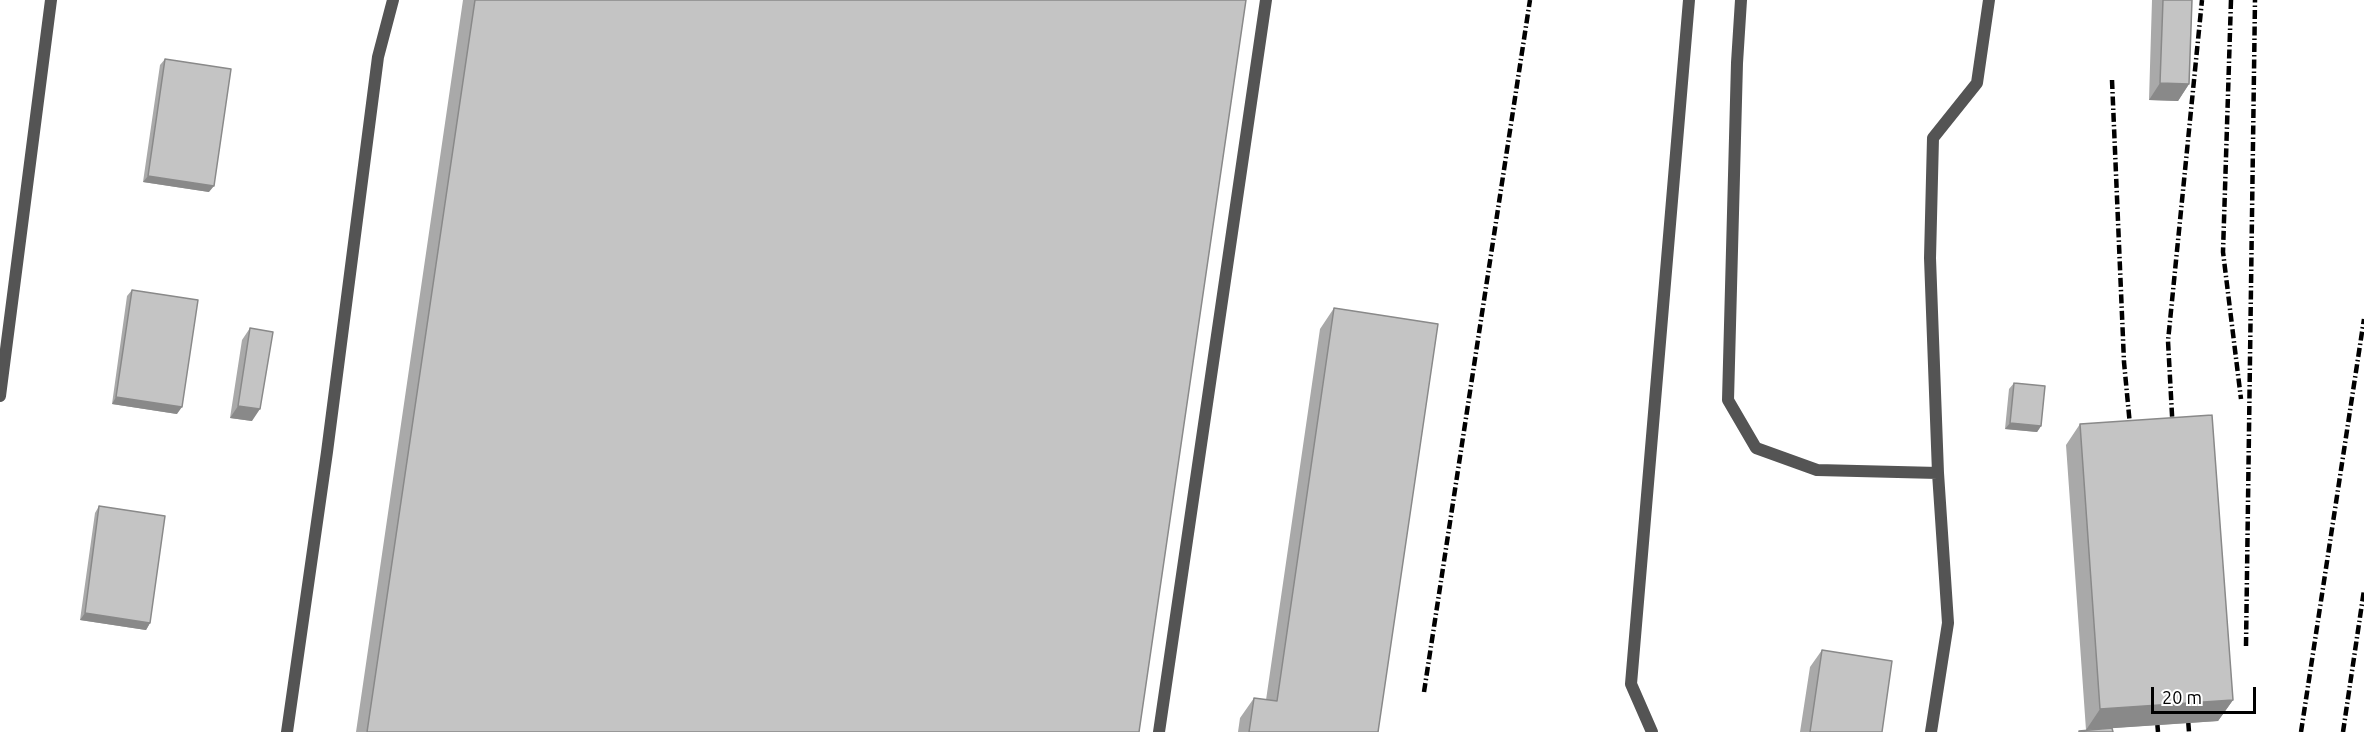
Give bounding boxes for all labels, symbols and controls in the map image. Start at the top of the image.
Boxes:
scale bar [2154,675,2259,713]
text: 20 m [2162,687,2202,707]

